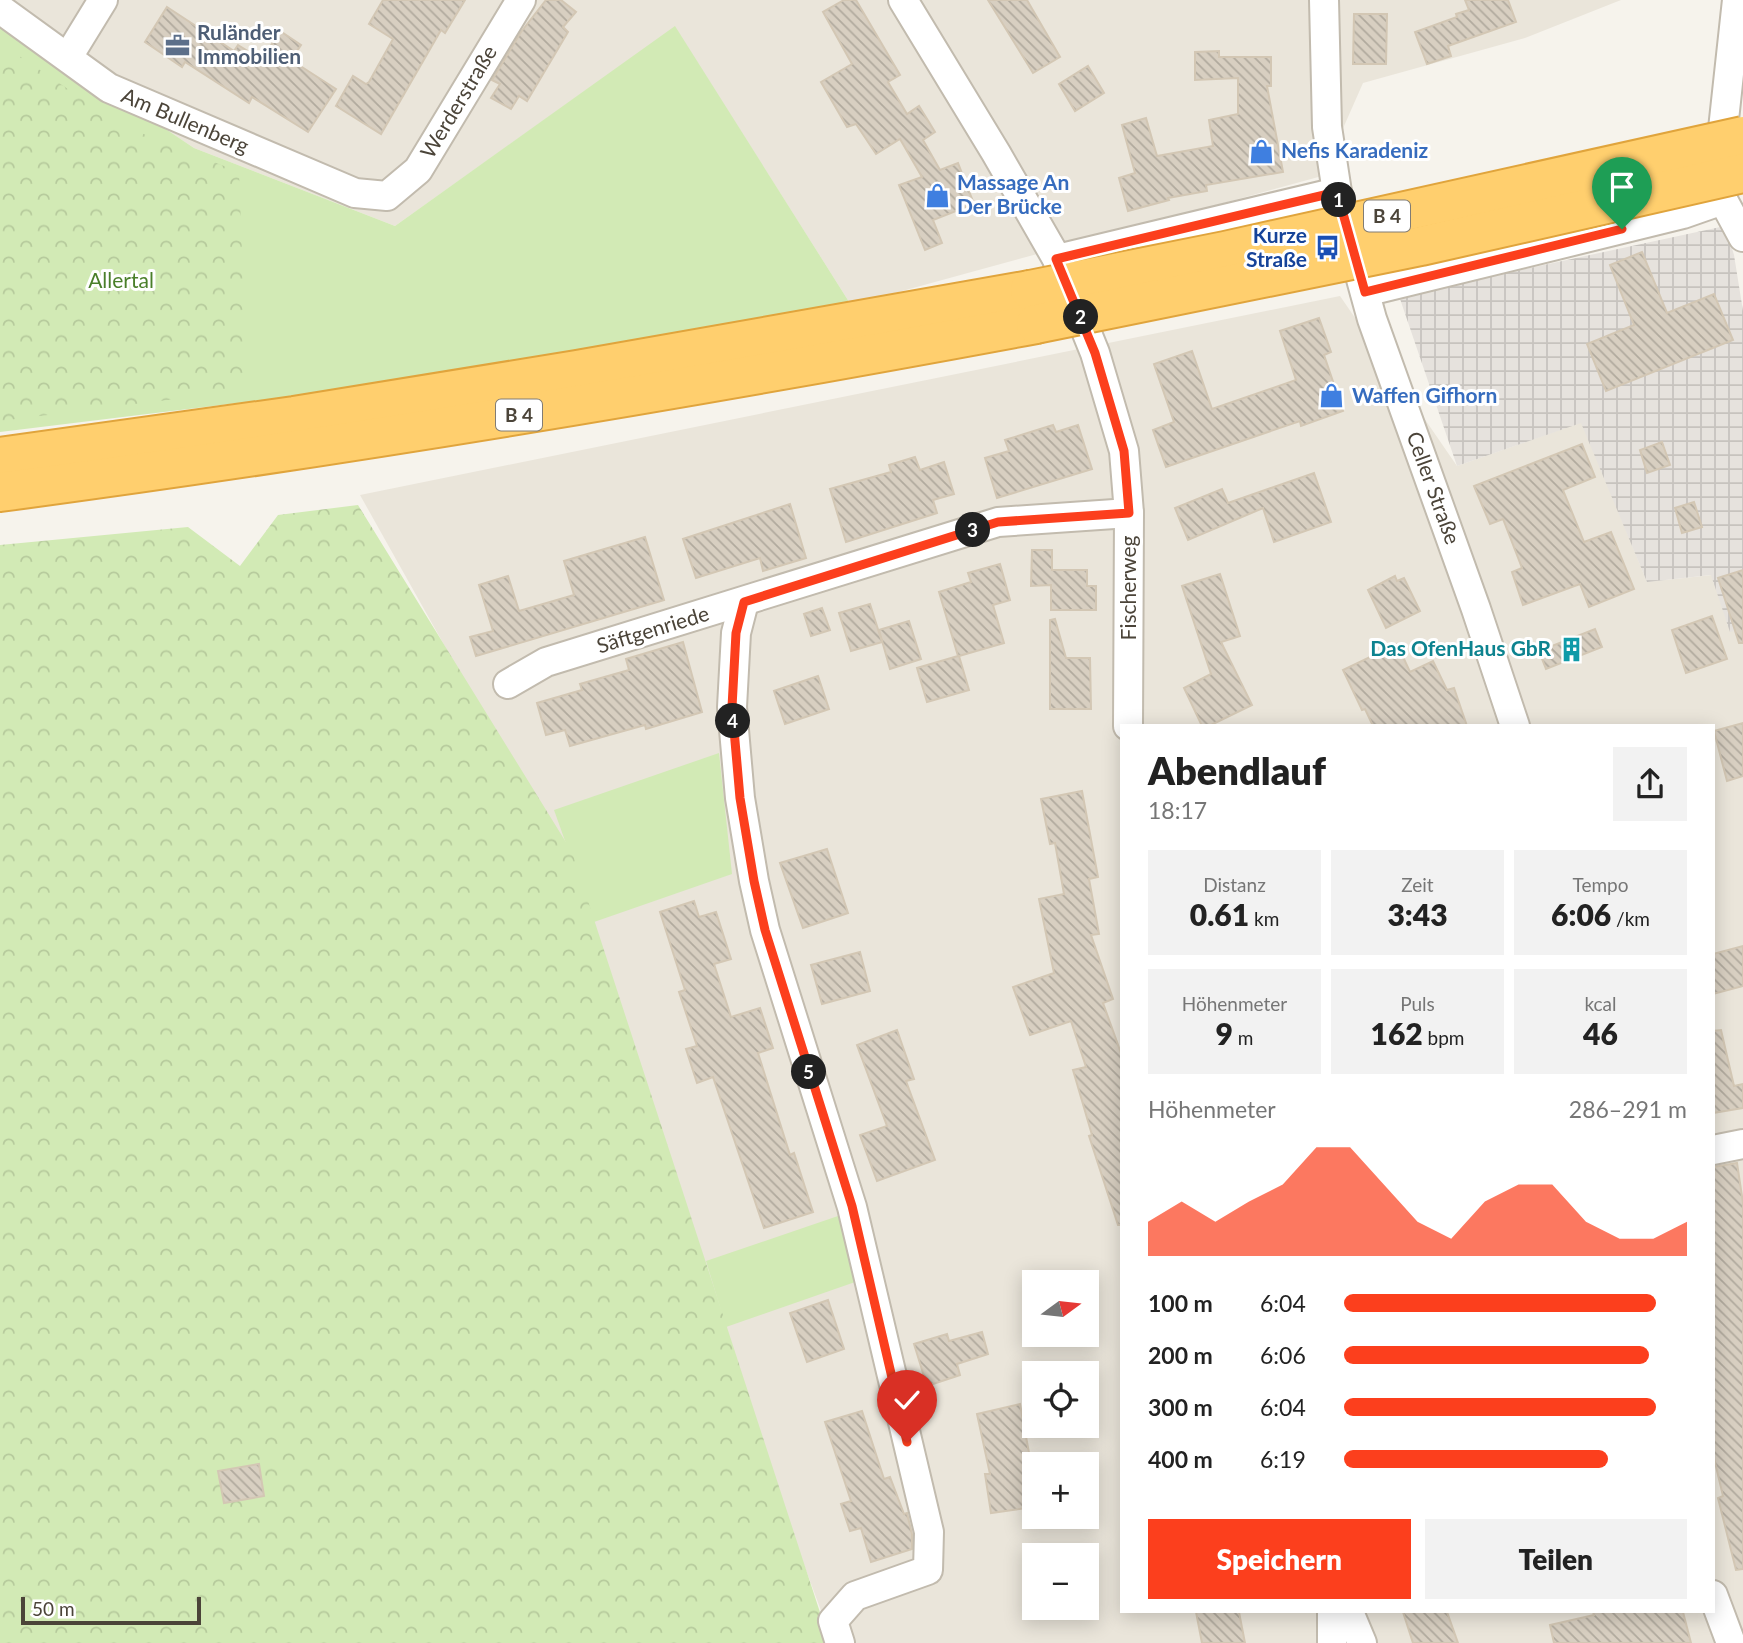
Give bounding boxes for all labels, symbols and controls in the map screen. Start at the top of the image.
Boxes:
place label: Ruländer Immobilien [197,19,301,68]
office icon: Ruländer Immobilien [163,31,191,59]
street label: Werderstraße [414,40,501,162]
street label: Am Bullenberg [118,82,253,158]
shop icon: Nefis Karadeniz [1247,137,1275,165]
place label: Nefis Karadeniz [1281,137,1429,162]
pin [1592,157,1652,229]
icon: arrive [1603,168,1641,206]
place label: Massage An Der Brücke [957,169,1069,218]
shop icon: Massage An Der Brücke [923,181,951,209]
pin: 1 [1322,182,1356,218]
text: 1 [1333,188,1344,211]
road number: B 4 [1364,200,1410,232]
place label: Kurze Straße [1246,222,1307,271]
bus stop icon: Kurze Straße [1313,234,1341,262]
park label: Allertal [88,267,154,292]
pin: 2 [1064,300,1098,334]
text: 2 [1075,305,1086,328]
shop icon: Waffen Gifhorn [1318,382,1346,410]
place label: Waffen Gifhorn [1352,382,1497,407]
road number: B 4 [496,400,542,430]
street label: Celler Straße [1402,428,1466,547]
pin: 3 [956,512,990,548]
text: 3 [967,518,978,541]
street label: Fischerweg [1115,536,1140,640]
street label: Säftgenriede [593,600,712,657]
place label: Das OfenHaus GbR [1370,635,1551,660]
building icon: Das OfenHaus GbR [1557,635,1585,663]
pin: 4 [716,704,750,738]
text: 4 [727,709,738,732]
text: Abendlauf [1148,747,1326,793]
button: share [1613,747,1687,821]
text: 18:17 [1148,796,1207,824]
text: Distanz [1203,873,1266,896]
text: Zeit [1401,873,1434,896]
text: Tempo [1573,873,1628,896]
text: 0.61 [1190,896,1249,932]
text: 3:43 [1387,896,1448,932]
text: 6:06 [1551,896,1611,932]
text: km [1249,907,1279,930]
text: /km [1611,907,1650,930]
text: Höhenmeter [1182,992,1287,1015]
text: Puls [1400,992,1435,1015]
text: kcal [1584,992,1617,1015]
text: 9 [1216,1015,1233,1051]
text: 162 [1371,1015,1423,1051]
text: 46 [1583,1015,1618,1051]
text: m [1233,1026,1253,1049]
text: bpm [1423,1026,1464,1049]
pin: 5 [792,1054,826,1090]
text: 5 [803,1060,814,1083]
text: Höhenmeter [1148,1095,1276,1123]
text: 286–291 m [1569,1095,1687,1123]
north arrow [1022,1270,1099,1348]
map controls [1022,1270,1099,1620]
text: 100 m [1148,1289,1213,1317]
text: 6:04 [1260,1289,1306,1317]
text: 200 m [1148,1341,1213,1369]
text: 6:06 [1260,1341,1306,1369]
button: locate [1022,1361,1099,1438]
pin [877,1370,937,1442]
icon: check [888,1381,926,1419]
text: 300 m [1148,1393,1213,1421]
text: 6:04 [1260,1393,1306,1421]
text: 400 m [1148,1445,1213,1473]
text: 6:19 [1260,1445,1306,1473]
button: + [1022,1452,1099,1529]
button: Speichern [1148,1519,1411,1599]
button: Teilen [1425,1519,1687,1599]
button: − [1022,1543,1099,1620]
scale bar [21,1594,201,1626]
text: 50 m [32,1597,75,1620]

